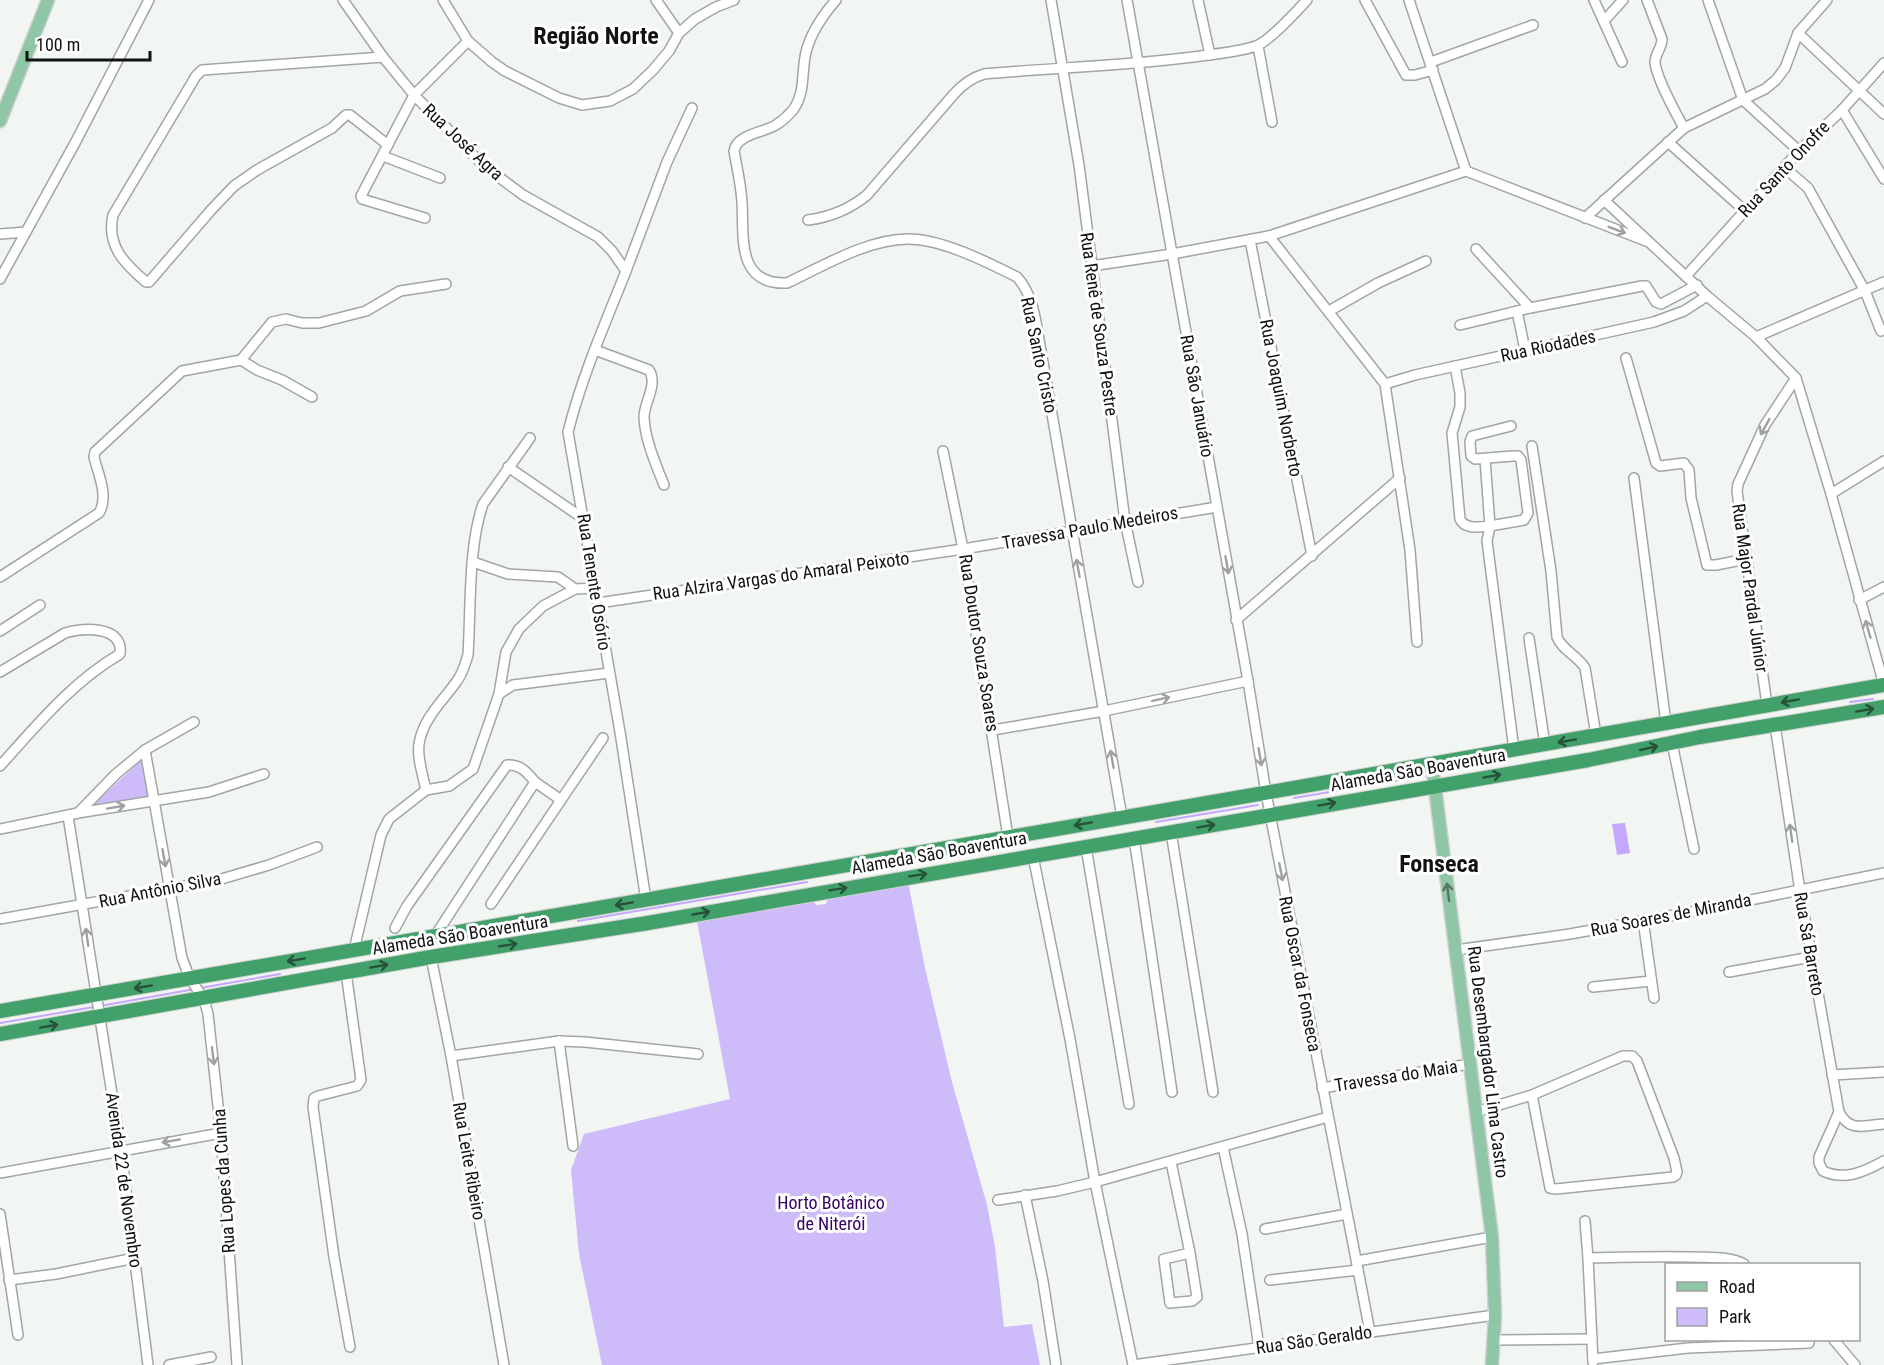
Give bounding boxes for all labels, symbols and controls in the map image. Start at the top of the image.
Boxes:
district label: Região Norte [533,22,659,50]
scale bar [27,24,150,62]
text: 100 m [36,34,80,55]
street label: Rua José Agra [419,99,508,184]
street label: Rua Santo Onofre [1734,116,1834,221]
one-way arrow [1607,225,1626,236]
street label: Rua Renê de Souza Pestre [1076,231,1123,417]
street label: Rua Santo Cristo [1017,295,1062,415]
street label: Rua Joaquim Norberto [1256,317,1307,478]
street label: Rua Riodades [1498,325,1597,366]
street label: Rua São Januário [1176,333,1219,459]
one-way arrow [1759,418,1771,435]
street label: Travessa Paulo Medeiros [1000,502,1179,553]
street label: Rua Major Pardal Júnior [1728,502,1773,674]
street label: Rua Tenente Osório [573,512,616,652]
street label: Rua Alzira Vargas do Amaral Peixoto [651,547,911,604]
street label: Rua Doutor Souza Soares [955,553,1004,733]
one-way arrow [1221,554,1232,574]
one-way arrow [1072,558,1083,578]
one-way arrow [1862,620,1873,639]
one-way arrow [1151,692,1170,704]
one-way arrow [1781,696,1800,707]
one-way arrow [1855,704,1875,715]
one-way arrow [1557,735,1577,746]
one-way arrow [1639,742,1658,753]
street label: Alameda São Boaventura [1329,744,1507,795]
one-way arrow [1255,746,1266,766]
one-way arrow [1107,750,1118,770]
one-way arrow [1482,770,1502,781]
one-way arrow [1317,798,1337,809]
one-way arrow [106,801,125,812]
one-way arrow [1073,819,1093,830]
one-way arrow [1195,820,1215,831]
one-way arrow [1786,823,1797,843]
street label: Alameda São Boaventura [850,827,1028,878]
one-way arrow [159,848,170,867]
district label: Fonseca [1399,850,1479,878]
one-way arrow [1276,862,1287,881]
street label: Rua Antônio Silva [97,867,223,912]
one-way arrow [907,870,927,881]
one-way arrow [828,883,848,894]
one-way arrow [1442,883,1453,903]
street label: Rua Soares de Miranda [1589,889,1753,940]
street label: Rua Sá Barreto [1790,890,1829,997]
street label: Rua Oscar da Fonseca [1275,894,1326,1054]
one-way arrow [614,899,634,910]
one-way arrow [690,907,710,918]
street label: Alameda São Boaventura [370,910,549,959]
one-way arrow [81,928,92,947]
one-way arrow [498,939,518,950]
street label: Rua Desembargador Lima Castro [1464,945,1513,1179]
one-way arrow [287,955,307,966]
one-way arrow [368,960,388,971]
one-way arrow [133,982,153,993]
one-way arrow [39,1020,59,1031]
one-way arrow [208,1046,219,1066]
street label: Travessa do Maia [1333,1055,1459,1096]
street label: Avenida 22 de Novembro [102,1091,147,1269]
street label: Rua Leite Ribeiro [449,1100,490,1222]
street label: Rua Lopes da Cunha [208,1108,239,1254]
one-way arrow [162,1136,181,1147]
park label: Horto Botânico de Niterói [777,1192,885,1234]
legend [1665,1263,1860,1341]
text: Road [1719,1276,1755,1297]
text: Park [1719,1306,1751,1327]
street label: Rua São Geraldo [1255,1321,1373,1358]

